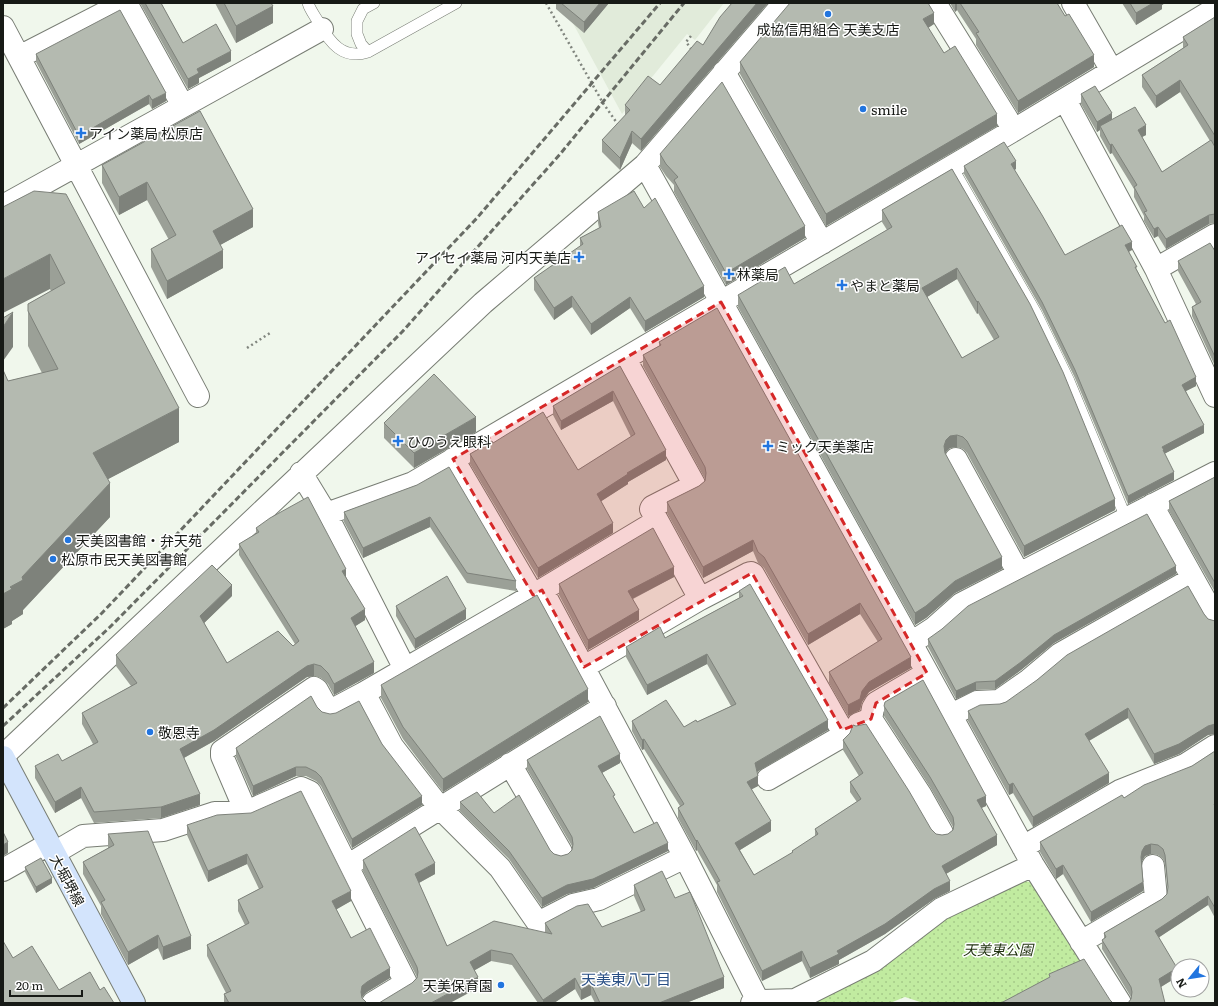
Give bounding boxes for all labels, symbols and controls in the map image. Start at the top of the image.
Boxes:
marker: 成協信用組合 天美支店 [823,9,833,19]
place label: 成協信用組合 天美支店 [757,19,899,39]
place label: smile [871,99,907,119]
marker: smile [858,104,868,114]
place label: アイン薬局 松原店 [89,123,203,143]
marker: アイン薬局 松原店 [76,128,86,138]
place label: アイセイ薬局 河内天美店 [415,247,571,267]
marker: アイセイ薬局 河内天美店 [574,252,584,262]
place label: 林薬局 [737,264,779,284]
marker: 林薬局 [724,269,734,279]
place label: やまと薬局 [850,275,920,295]
marker: やまと薬局 [837,280,847,290]
place label: ひのうえ眼科 [407,431,491,451]
marker: ひのうえ眼科 [392,435,404,447]
place label: ミック天美薬店 [776,436,874,456]
marker: ミック天美薬店 [763,441,773,451]
place label: 天美図書館・弁天苑 [76,530,202,550]
marker: 天美図書館・弁天苑 [63,535,73,545]
place label: 松原市民天美図書館 [61,549,187,569]
marker: 松原市民天美図書館 [48,554,58,564]
place label: 敬恩寺 [158,722,200,742]
marker: 敬恩寺 [145,727,155,737]
street label: 大堀堺線 [46,851,90,909]
park label: 天美東公園 [963,939,1035,959]
north arrow [1170,958,1210,998]
district label: 天美東八丁目 [581,967,671,990]
scale bar [10,972,82,998]
place label: 天美保育園 [423,975,493,995]
text: 20 m [16,976,43,994]
text: N [1171,976,1190,991]
marker: 天美保育園 [496,980,506,990]

